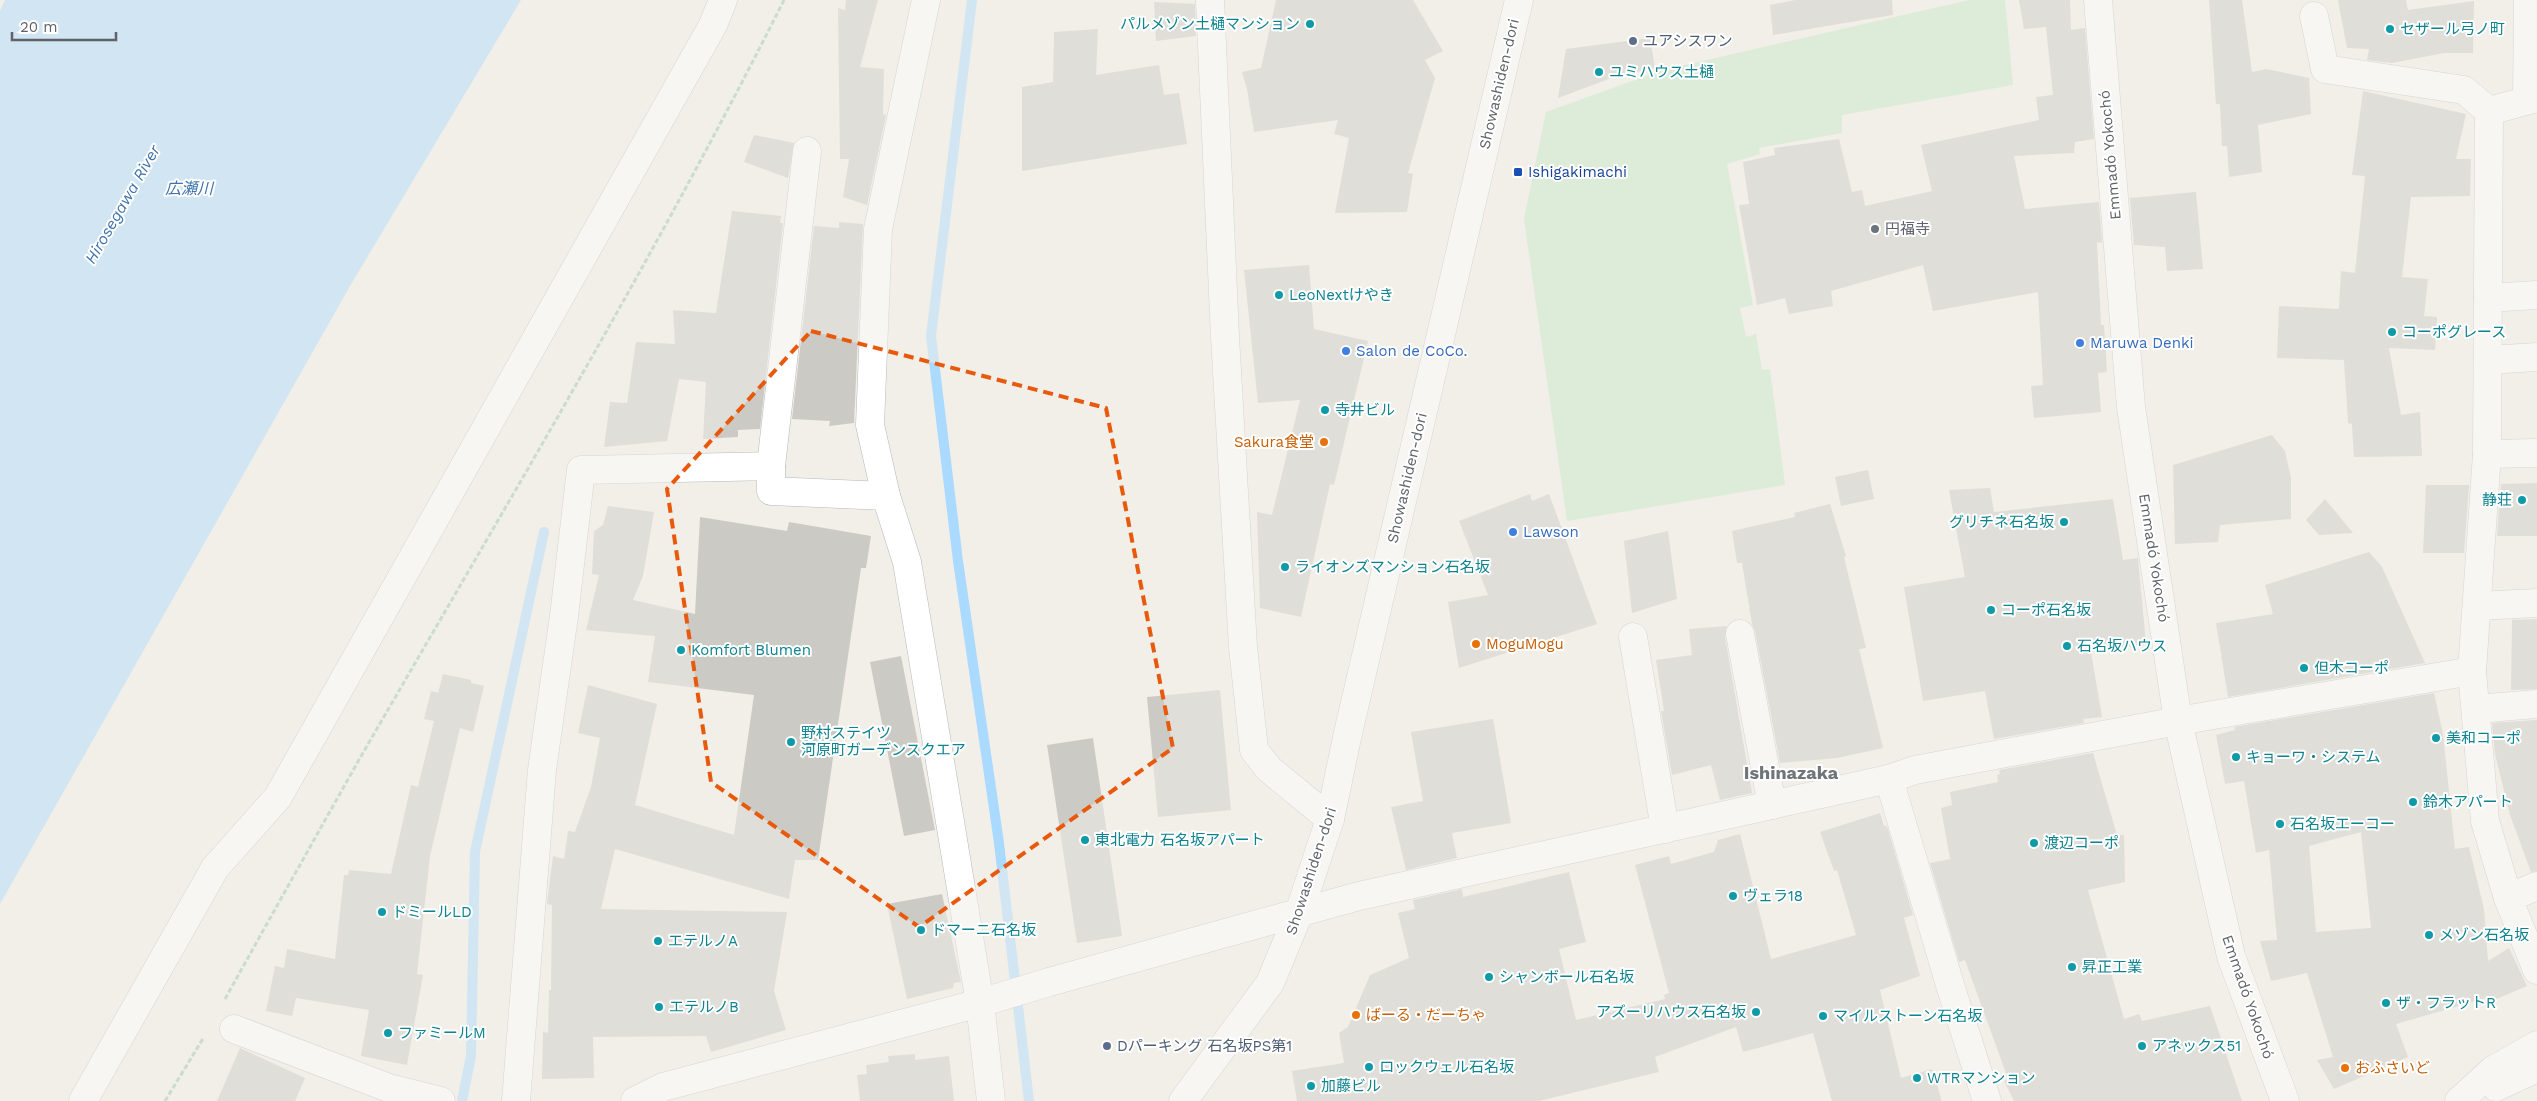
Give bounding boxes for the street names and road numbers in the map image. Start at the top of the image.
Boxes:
street label: Showashiden-dori [1475,17,1523,151]
street label: Emmadó Yokochó [2095,89,2125,221]
street label: Showashiden-dori [1383,411,1431,545]
street label: Emmadó Yokochó [2135,492,2173,624]
street label: Showashiden-dori [1282,805,1340,937]
street label: Emmadó Yokochó [2218,933,2278,1061]

